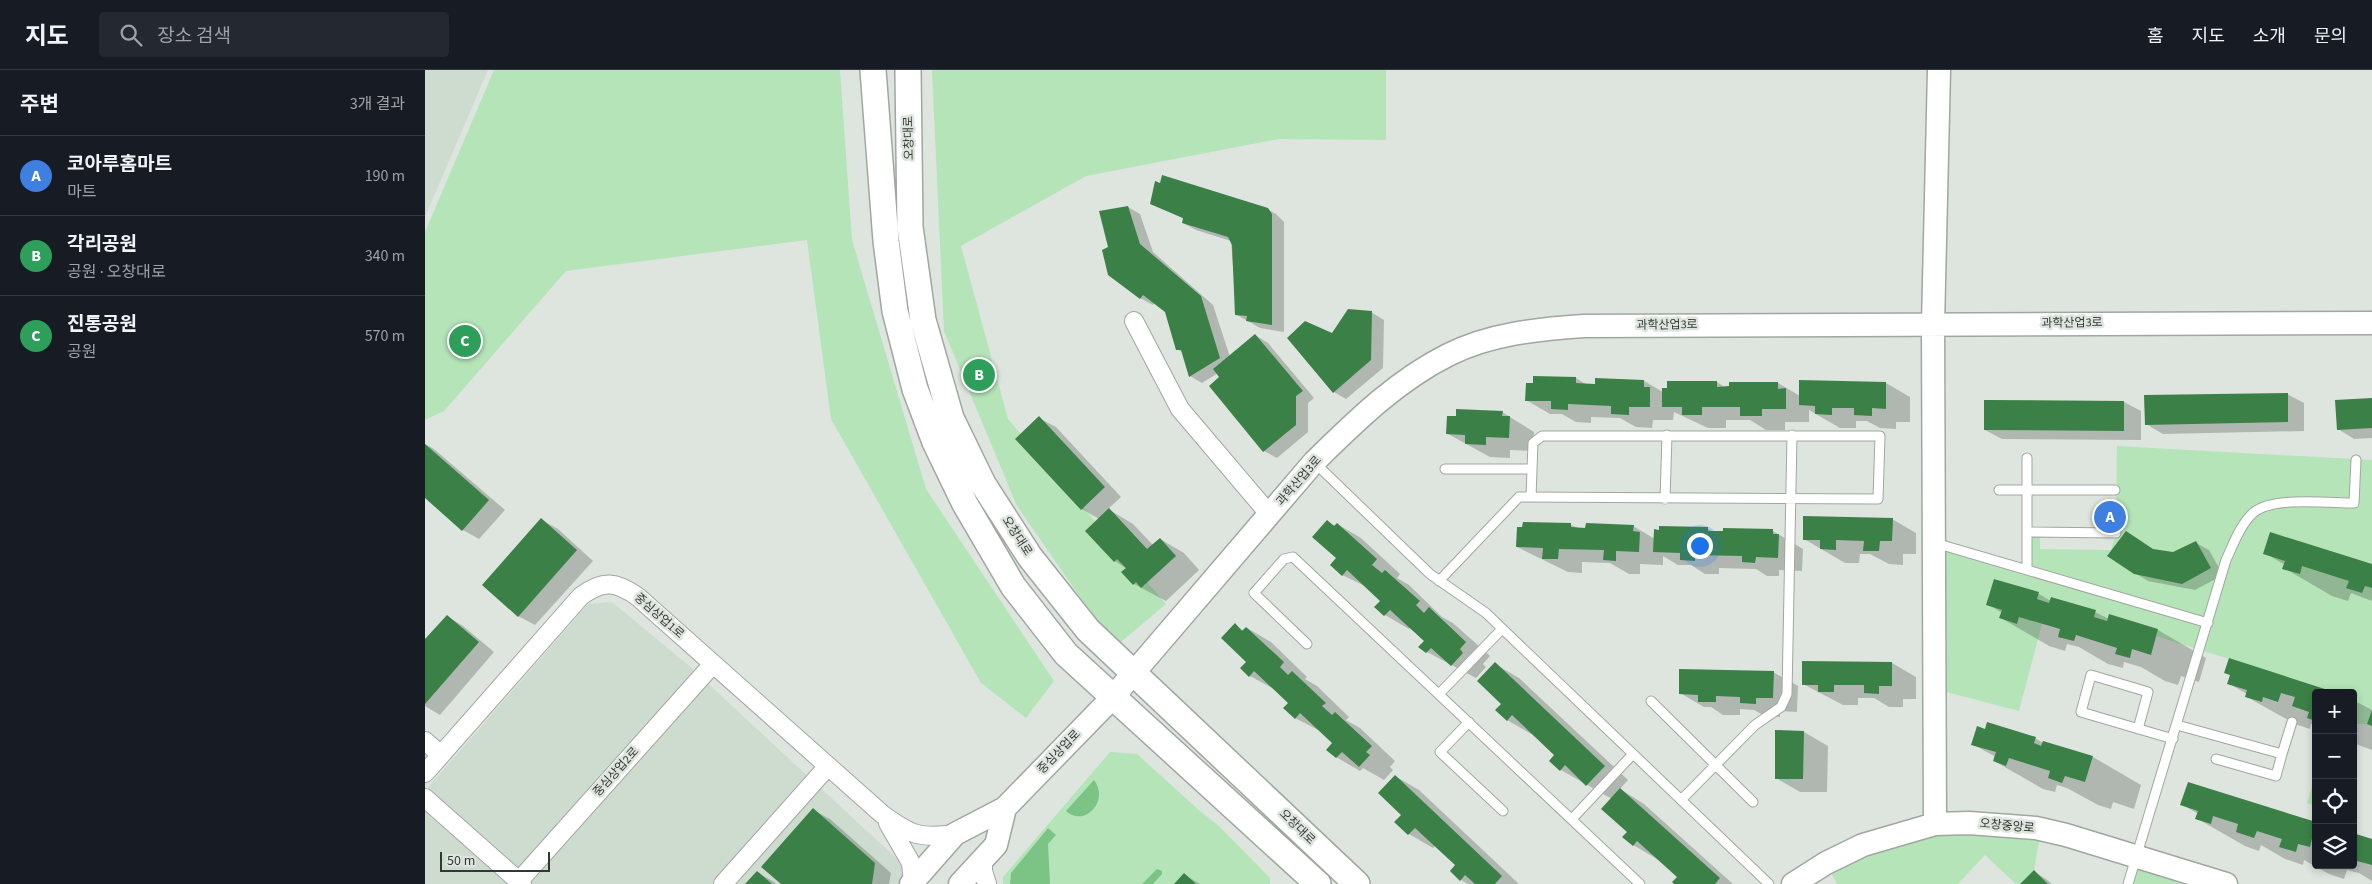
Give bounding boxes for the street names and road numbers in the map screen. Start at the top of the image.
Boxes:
street label: 오창대로 [900,116,918,160]
street label: 과학산업3로 [2041,314,2103,332]
street label: 과학산업3로 [1636,316,1698,334]
street label: 과학산업3로 [1273,452,1325,510]
street label: 오창대로 [998,513,1036,559]
street label: 중심상업1로 [630,590,688,642]
street label: 중심상업로 [1034,726,1084,778]
street label: 중심상업2로 [589,744,643,800]
street label: 오창대로 [1275,806,1319,848]
street label: 오창중앙로 [1979,815,2035,837]

